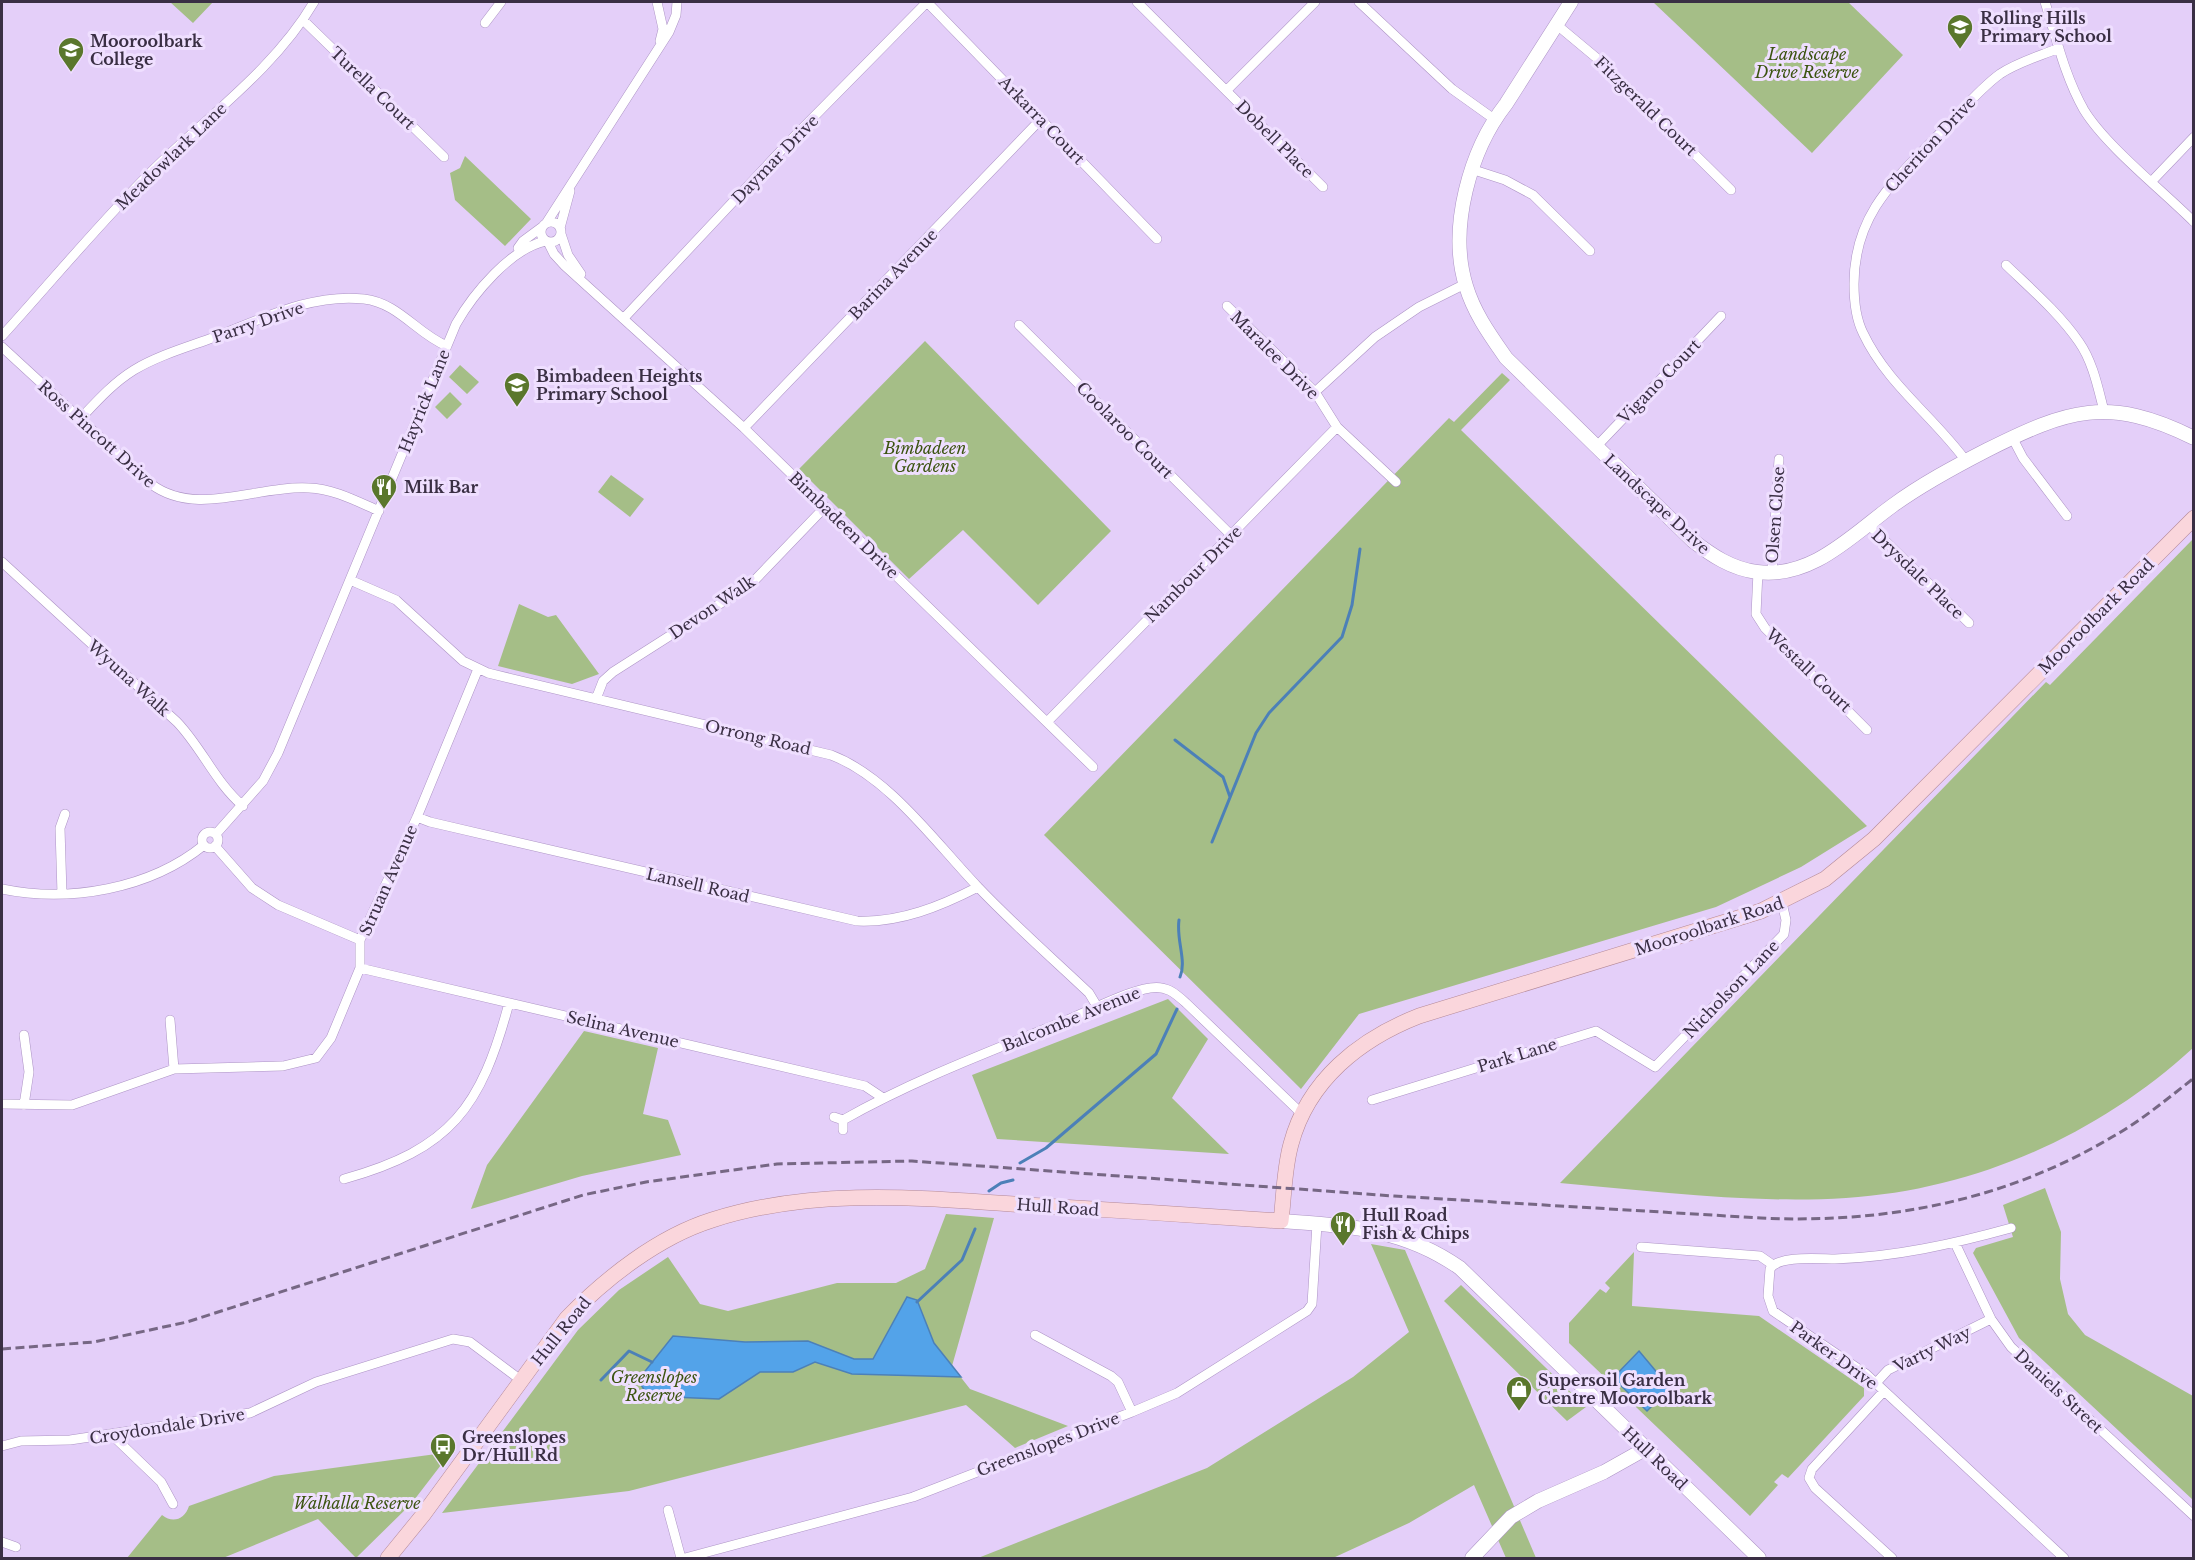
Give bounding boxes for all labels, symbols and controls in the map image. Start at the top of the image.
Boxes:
place label: Rolling Hills Primary School [1980,8,2112,46]
school or university icon: Rolling Hills Primary School [1945,12,1975,50]
place label: Mooroolbark College [90,31,203,69]
school or university icon: Mooroolbark College [56,35,86,73]
street label: Turella Court [326,42,420,134]
park label: Landscape Drive Reserve [1754,44,1860,82]
street label: Fitzgerald Court [1591,52,1701,160]
street label: Arkarra Court [994,71,1089,168]
street label: Cheriton Drive [1880,92,1980,196]
street label: Dobell Place [1232,96,1318,182]
street label: Meadowlark Lane [111,98,231,214]
street label: Daymar Drive [727,110,823,208]
street label: Barina Avenue [845,224,941,324]
street label: Parry Drive [210,297,306,347]
street label: Maralee Drive [1227,307,1323,403]
street label: Vigano Court [1613,334,1704,428]
street label: Hayrick Lane [394,346,454,456]
place label: Bimbadeen Heights Primary School [536,366,703,404]
school or university icon: Bimbadeen Heights Primary School [502,370,532,408]
street label: Ross Pincott Drive [34,376,160,492]
street label: Coolaroo Court [1072,377,1178,483]
park label: Bimbadeen Gardens [883,438,966,476]
street label: Landscape Drive [1600,450,1714,558]
street label: Olsen Close [1762,466,1788,564]
street label: Bimbadeen Drive [785,468,903,582]
restaurant icon: Milk Bar [369,472,399,510]
place label: Milk Bar [404,477,478,497]
street label: Nambour Drive [1140,521,1246,627]
street label: Drysdale Place [1868,525,1968,623]
street label: Mooroolbark Road [2034,554,2158,678]
street label: Devon Walk [665,571,759,643]
street label: Westall Court [1761,623,1856,716]
street label: Wyuna Walk [83,635,175,720]
street label: Orrong Road [703,715,813,759]
street label: Struan Avenue [355,821,421,939]
street label: Lansell Road [644,863,752,907]
street label: Mooroolbark Road [1632,892,1786,960]
street label: Nicholson Lane [1679,936,1783,1042]
street label: Balcombe Avenue [999,982,1143,1056]
street label: Selina Avenue [565,1006,681,1052]
street label: Park Lane [1475,1033,1559,1077]
street label: Hull Road [1016,1194,1100,1220]
place label: Hull Road Fish & Chips [1362,1205,1469,1243]
restaurant icon: Hull Road Fish & Chips [1328,1209,1358,1247]
street label: Hull Road [527,1292,595,1369]
street label: Parker Drive [1786,1317,1882,1393]
street label: Varty Way [1889,1321,1975,1377]
street label: Daniels Street [2011,1345,2107,1437]
park label: Greenslopes Reserve [611,1367,697,1405]
place label: Supersoil Garden Centre Mooroolbark [1538,1370,1712,1408]
shop icon: Supersoil Garden Centre Mooroolbark [1504,1374,1534,1412]
street label: Croydondale Drive [88,1404,246,1448]
street label: Greenslopes Drive [974,1408,1122,1480]
street label: Hull Road [1618,1422,1692,1494]
place label: Greenslopes Dr/Hull Rd [462,1427,566,1465]
bus stop icon: Greenslopes Dr/Hull Rd [428,1431,458,1469]
park label: Walhalla Reserve [293,1493,421,1513]

